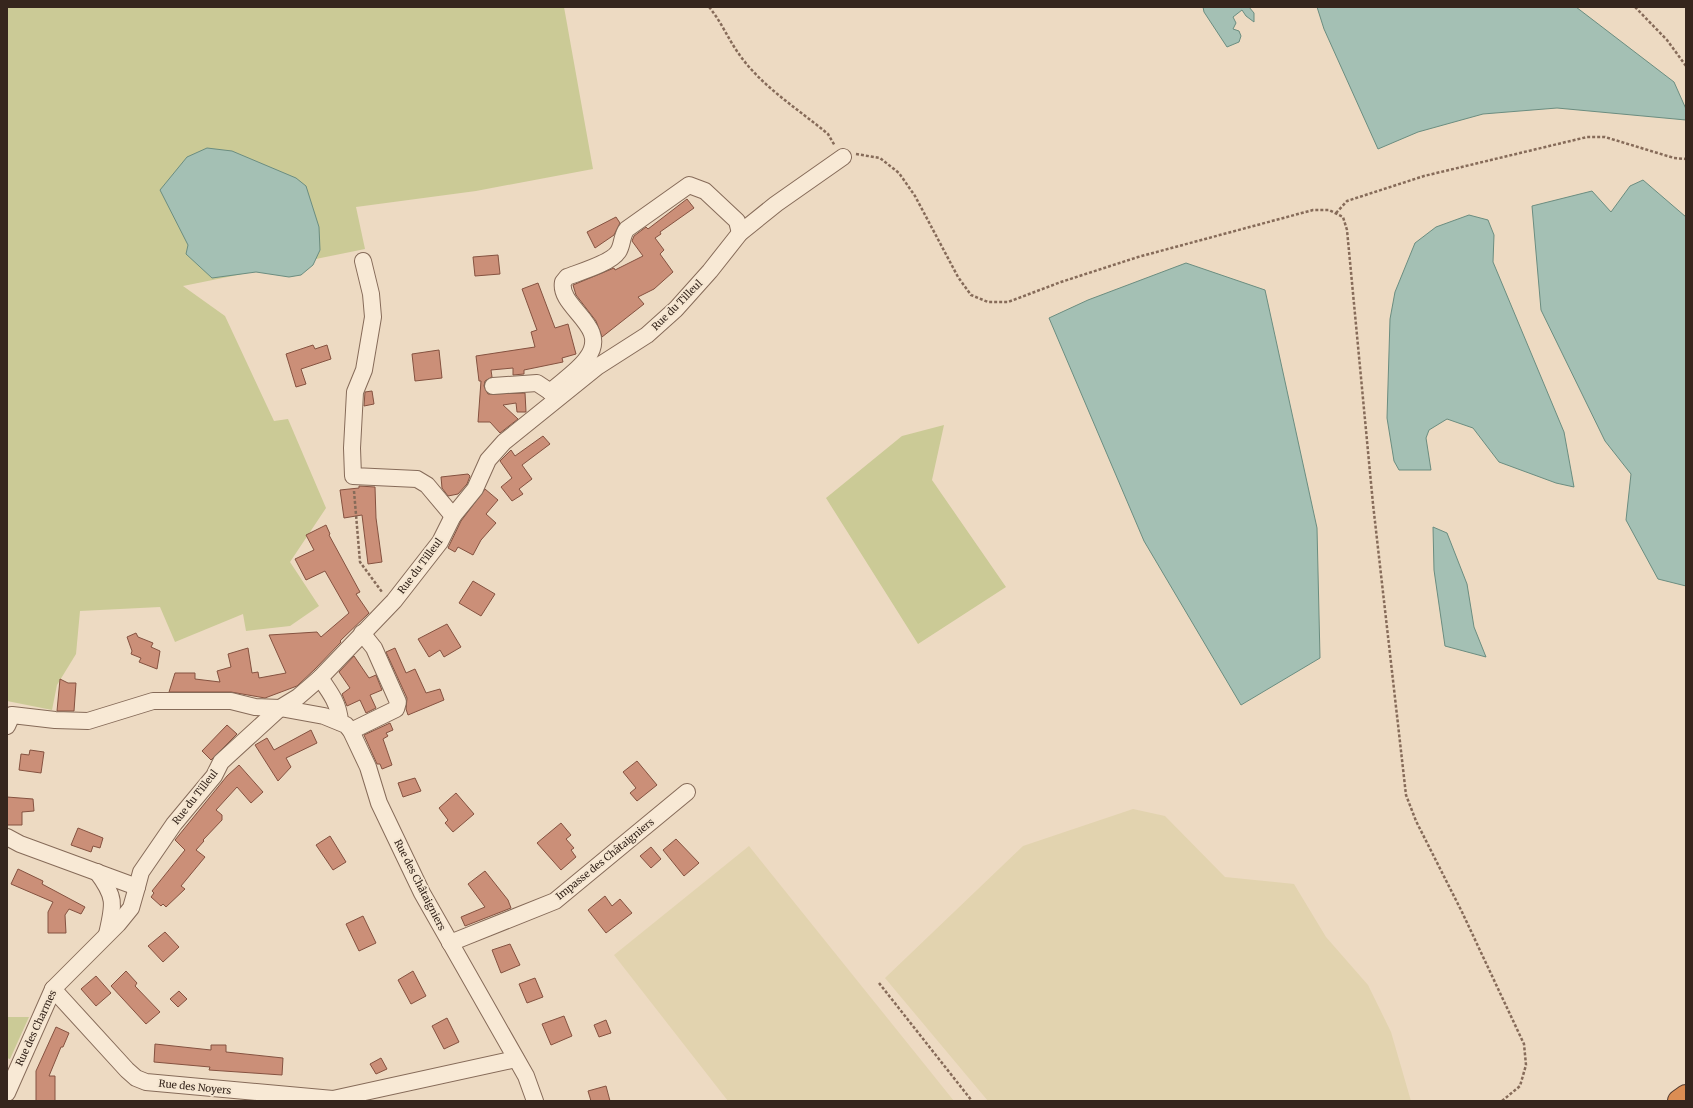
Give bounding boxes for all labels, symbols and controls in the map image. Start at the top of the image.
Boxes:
street label: Rue du Tilleul [649,277,705,333]
street label: Rue du Tilleul [395,536,445,596]
street label: Rue du Tilleul [169,767,221,827]
street label: Impasse des Châtaigniers [553,815,657,903]
street label: Rue des Châtaigniers [391,837,449,933]
street label: Rue des Charmes [13,988,59,1068]
street label: Rue des Noyers [158,1077,232,1097]

